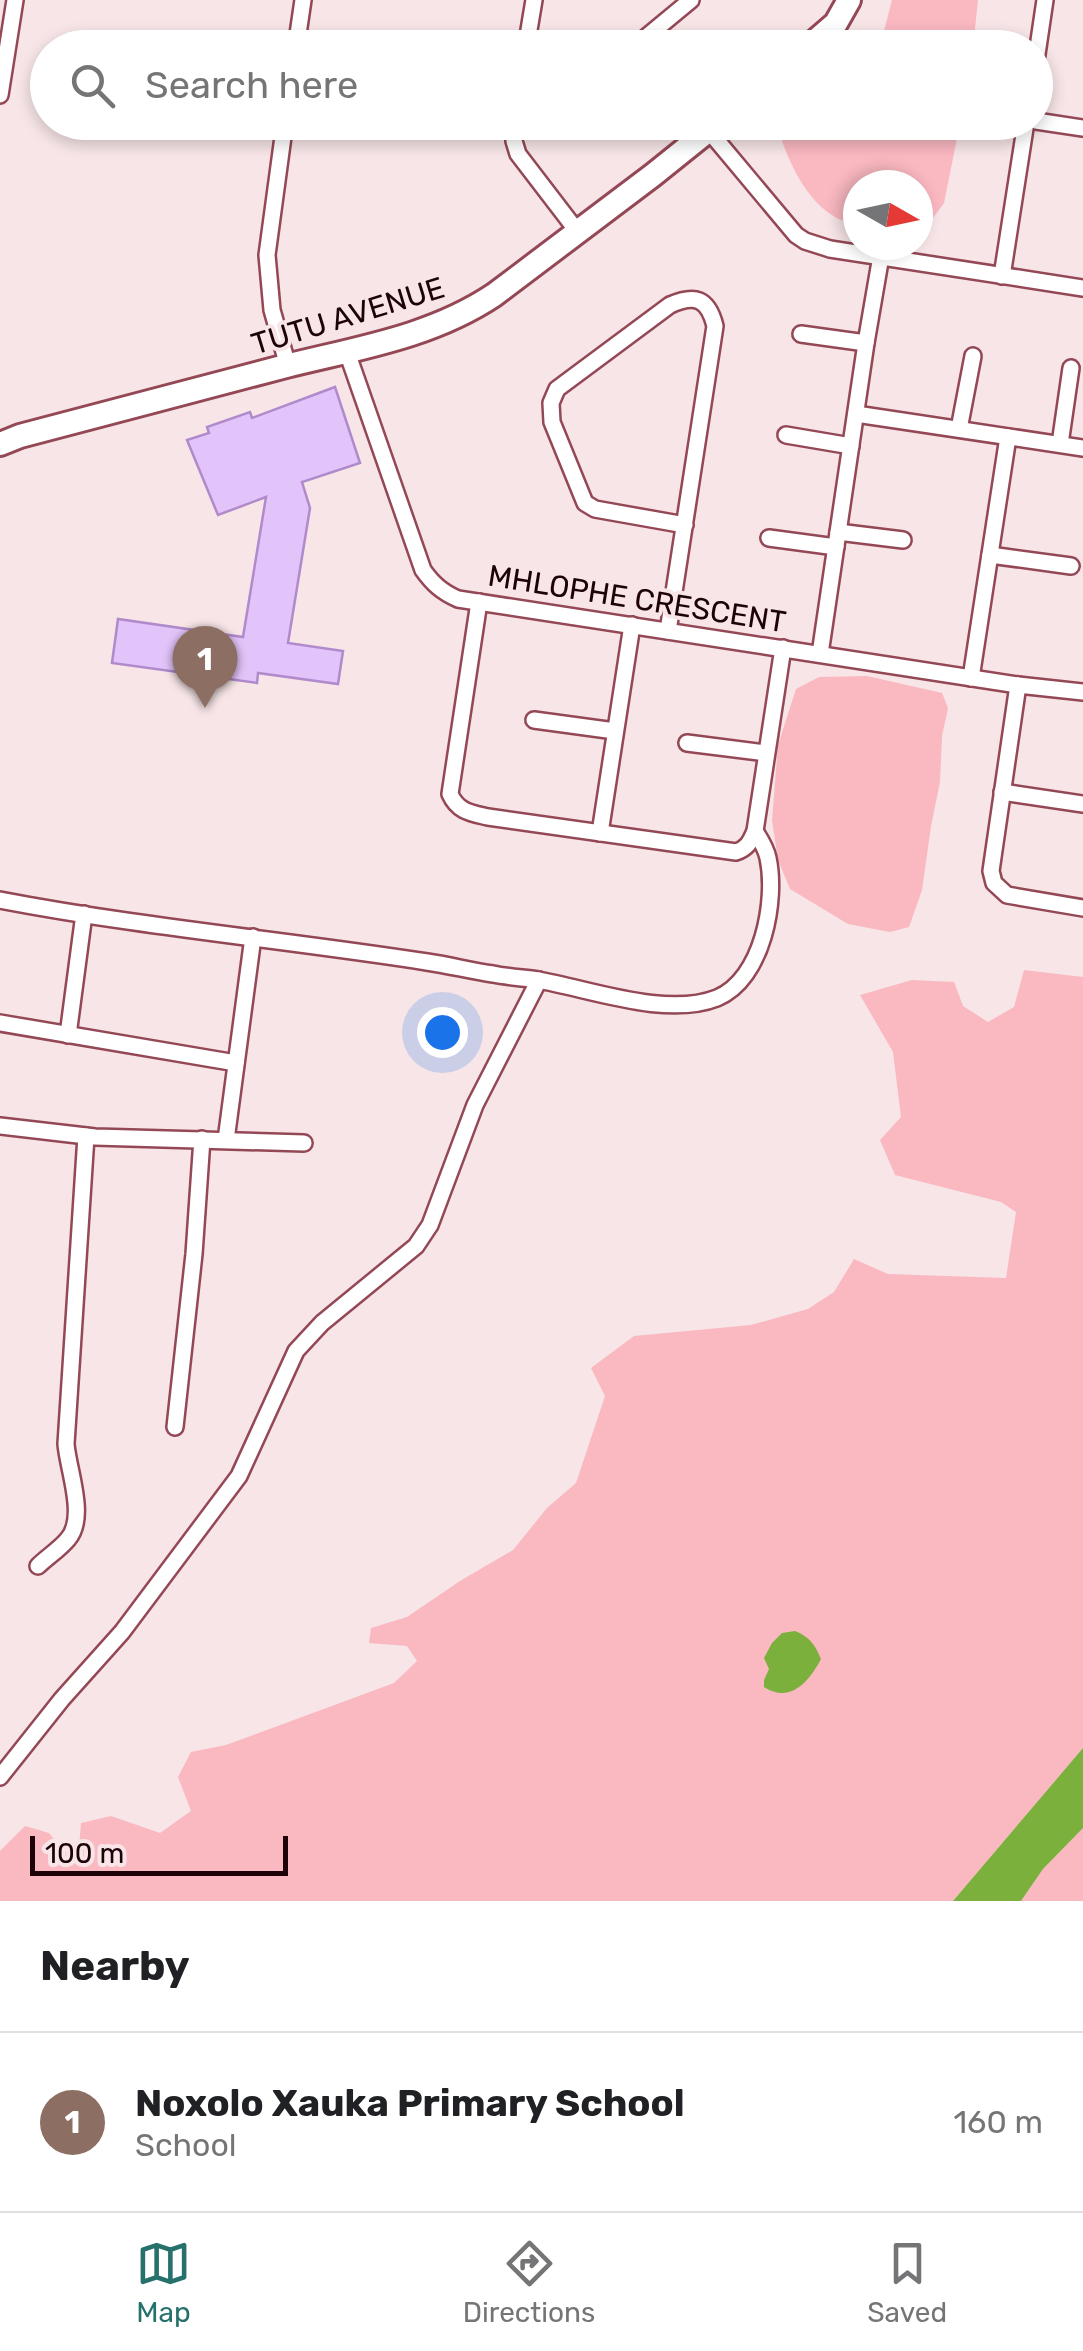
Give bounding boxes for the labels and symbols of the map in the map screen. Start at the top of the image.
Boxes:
north arrow [843,170,933,260]
street label: TUTU AVENUE [247,270,449,362]
street label: MHLOPHE CRESCENT [485,558,789,640]
pin: 1 [172,626,238,708]
your location [417,1007,468,1058]
scale bar [30,1831,288,1876]

